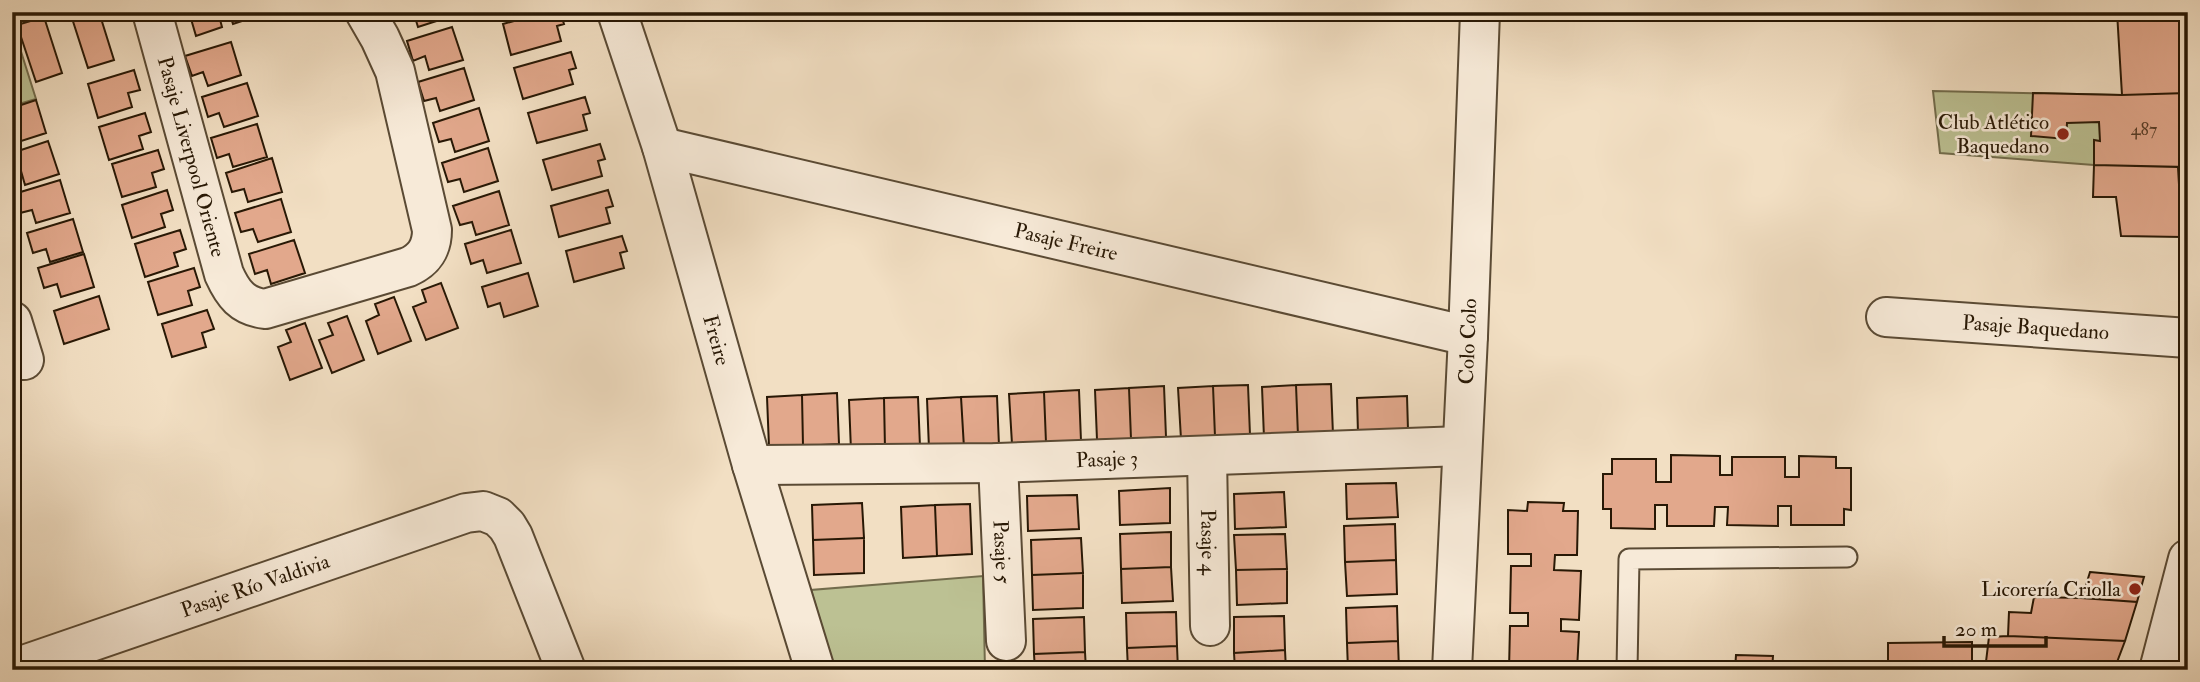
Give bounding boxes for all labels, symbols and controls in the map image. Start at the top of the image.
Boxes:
street label: Pasaje Liverpool Oriente [151,53,232,260]
place label: Club Atlético Baquedano [1938,109,2049,160]
house number: 487 [2131,118,2157,141]
marker: Club Atlético Baquedano [2055,126,2071,142]
street label: Pasaje Freire [1011,217,1121,267]
street label: Colo Colo [1452,298,1483,385]
street label: Pasaje Baquedano [1961,309,2110,346]
street label: Freire [697,312,737,369]
street label: Pasaje 3 [1075,444,1139,474]
street label: Pasaje 4 [1194,509,1223,577]
street label: Pasaje 5 [987,520,1017,585]
street label: Pasaje Río Valdivia [177,547,333,624]
place label: Licorería Criolla [1981,576,2121,603]
marker: Licorería Criolla [2127,581,2143,597]
scale bar [1944,605,2046,649]
text: 20 m [1955,616,1997,643]

